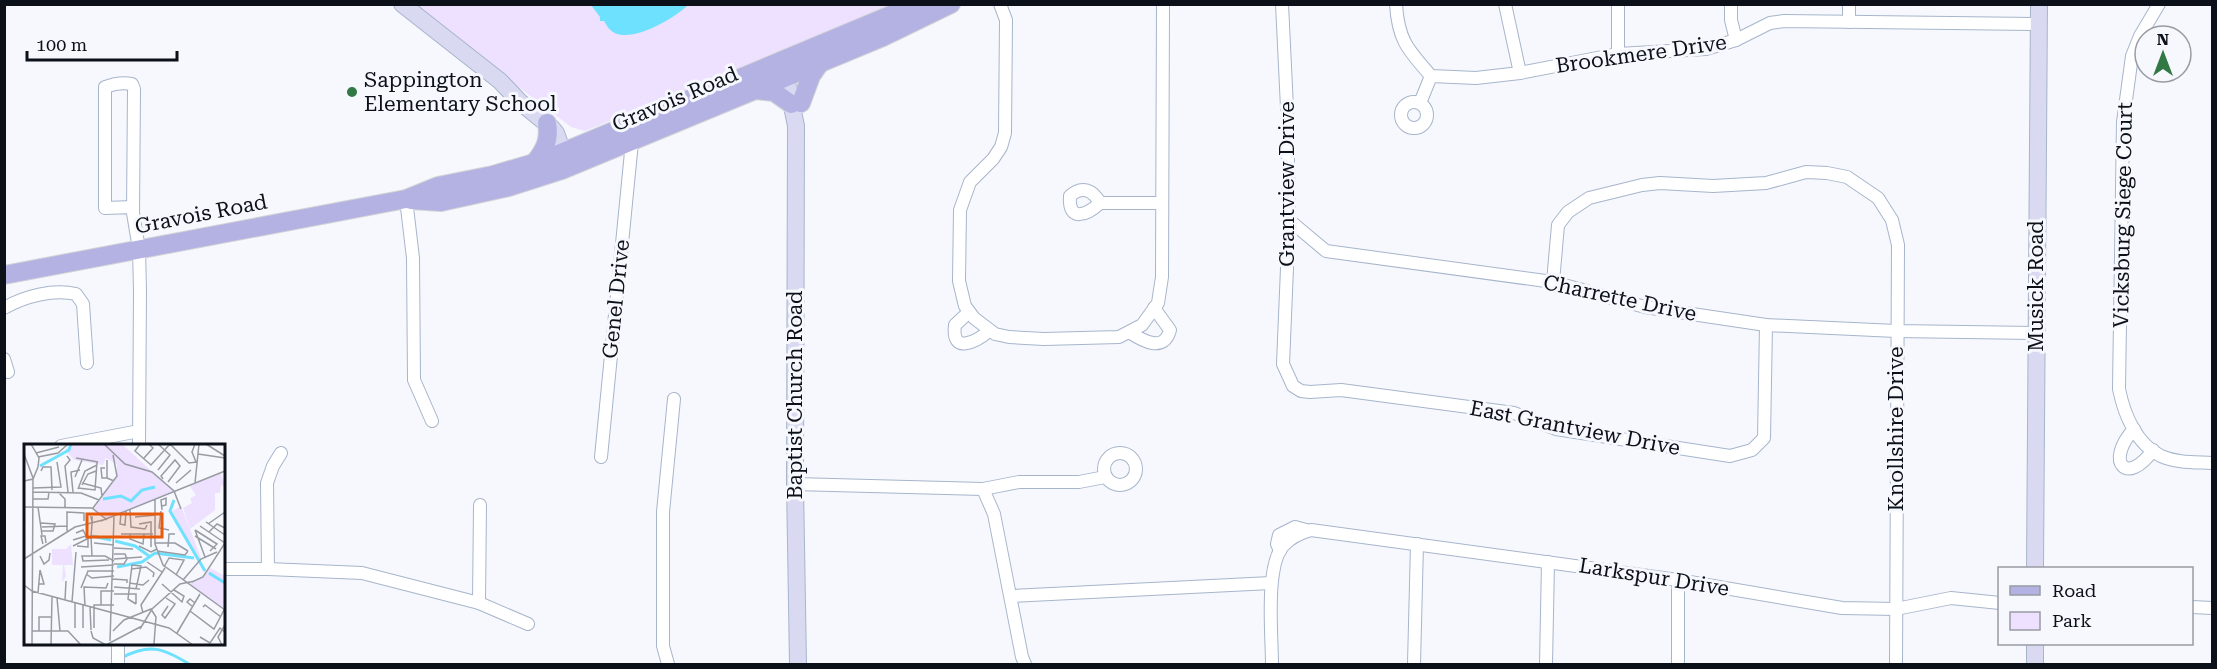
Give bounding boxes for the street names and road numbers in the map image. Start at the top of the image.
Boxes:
street label: Brookmere Drive [1554,30,1728,78]
street label: Gravois Road [609,62,742,136]
street label: Grantview Drive [1275,101,1299,267]
street label: Vicksburg Siege Court [2109,102,2137,328]
street label: Gravois Road [133,189,270,239]
street label: Musick Road [2024,220,2048,352]
street label: Genel Drive [598,238,634,360]
street label: Charrette Drive [1541,270,1699,326]
street label: Baptist Church Road [783,290,807,499]
street label: Knollshire Drive [1884,346,1908,512]
street label: East Grantview Drive [1468,396,1682,460]
street label: Larkspur Drive [1577,553,1731,601]

